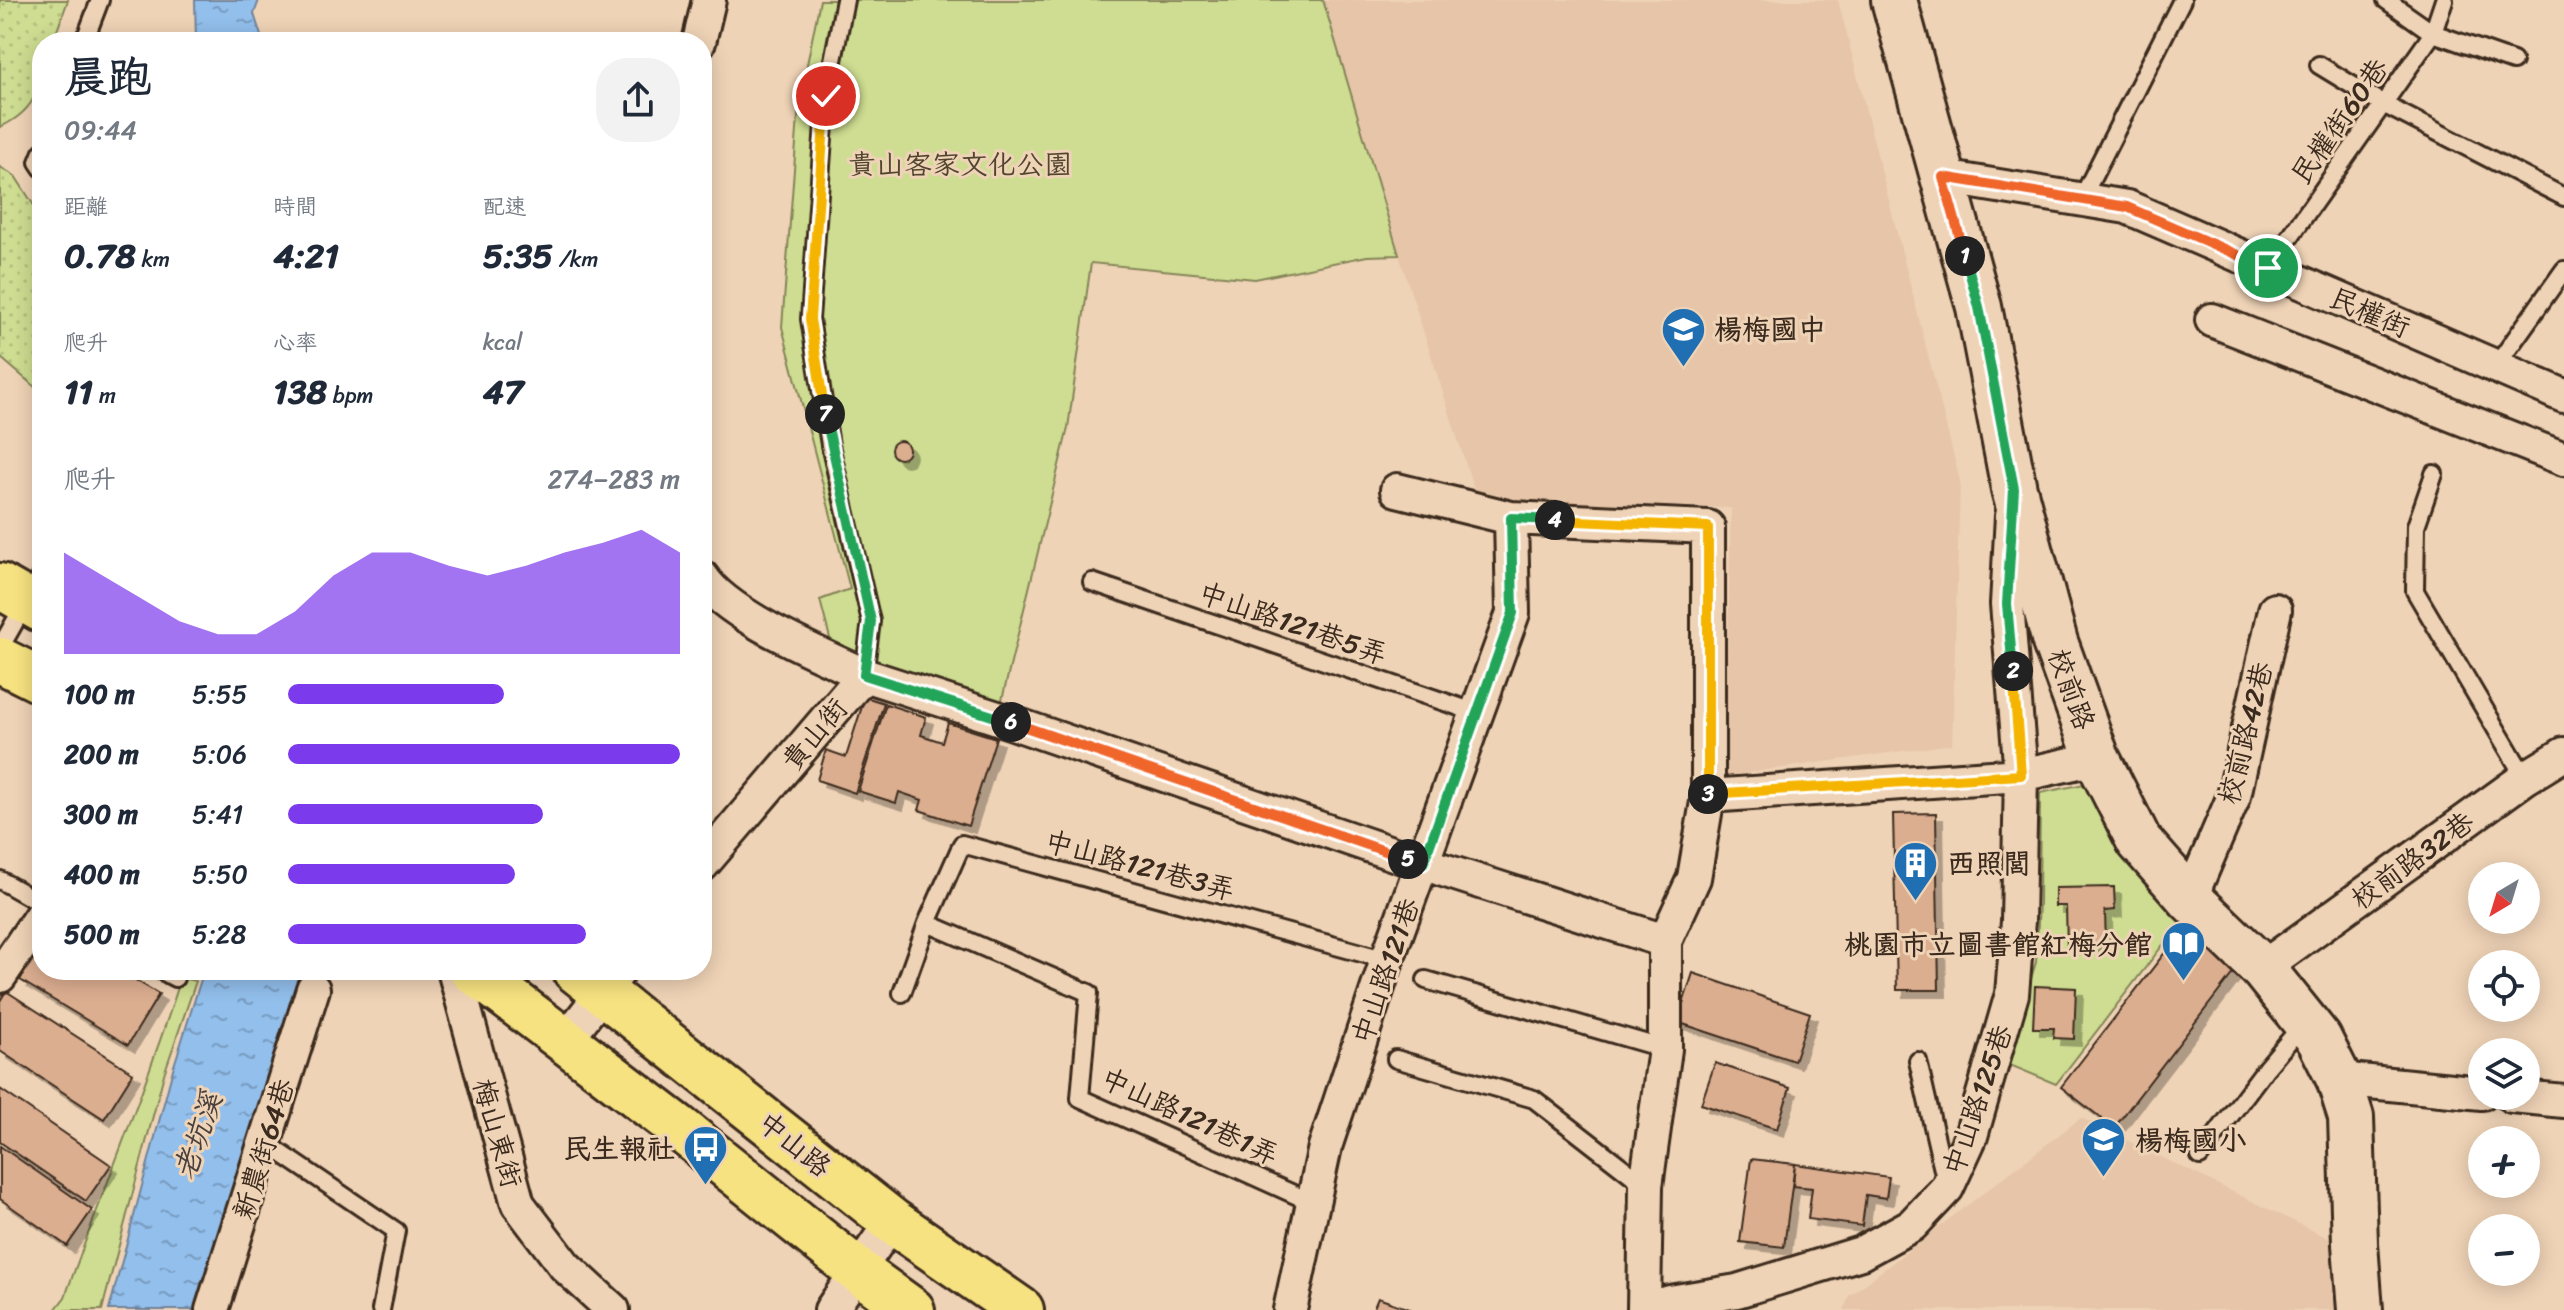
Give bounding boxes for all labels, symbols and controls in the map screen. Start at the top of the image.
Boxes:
text: 晨跑 [64,38,152,116]
street label: 民權街60巷 [2278,47,2402,195]
button: share [596,58,680,142]
pin [792,62,860,130]
icon: check [804,74,848,118]
text: 09:44 [64,107,137,153]
park label: 貴山客家文化公園 [848,140,1072,189]
text: 距離 [64,187,108,226]
text: 時間 [273,187,317,226]
text: 配速 [483,187,527,226]
text: 0.78 [64,226,136,286]
text: 4:21 [273,226,339,286]
text: 5:35 [483,226,553,286]
pin [2234,234,2302,302]
pin: 1 [1945,236,1985,276]
text: 1 [1960,236,1970,275]
text: km [136,240,170,279]
text: /km [553,240,598,279]
icon: arrive [2246,246,2290,290]
street label: 民權街 [2322,273,2418,351]
school or university icon: 楊梅國中 [1659,305,1707,368]
place label: 楊梅國中 [1714,305,1826,354]
text: 爬升 [64,323,108,362]
text: 心率 [273,323,317,362]
text: kcal [483,323,523,362]
text: 11 [64,362,93,422]
text: 138 [273,362,327,422]
text: 47 [483,362,523,422]
text: m [93,376,116,415]
text: bpm [327,376,373,415]
pin: 7 [805,394,845,434]
text: 7 [819,394,831,433]
text: 爬升 [64,456,116,502]
text: 274–283 m [547,456,680,502]
pin: 4 [1535,500,1575,540]
text: 4 [1548,500,1562,539]
street label: 中山路121巷5弄 [1192,568,1394,679]
street label: 校前路 [2034,641,2109,737]
pin: 2 [1993,651,2033,691]
text: 2 [2007,651,2019,690]
street label: 校前路42巷 [2204,656,2287,810]
text: 100 m [64,671,135,717]
text: 5:55 [192,671,248,717]
street label: 貴山街 [769,686,860,782]
pin: 6 [991,702,1031,742]
text: 6 [1005,702,1017,741]
text: 200 m [64,731,139,777]
text: 5:06 [192,731,247,777]
pin: 3 [1688,774,1728,814]
text: 3 [1702,774,1714,813]
text: 300 m [64,791,138,837]
text: 5:41 [192,791,243,837]
street label: 校前路32巷 [2340,798,2486,922]
street label: 中山路121巷3弄 [1039,817,1241,914]
pin: 5 [1388,839,1428,879]
text: 5 [1401,839,1415,878]
building icon: 西照閭 [1892,839,1940,902]
place label: 西照閭 [1947,839,2031,888]
text: 400 m [64,851,140,897]
text: 5:50 [192,851,248,897]
north arrow [2468,862,2540,934]
map controls [2468,862,2540,1286]
street label: 中山路121巷 [1338,890,1434,1051]
text: 500 m [64,911,139,957]
text: 5:28 [192,911,246,957]
place label: 桃園市立圖書館紅梅分館 [1844,920,2152,969]
library icon: 桃園市立圖書館紅梅分館 [2159,920,2207,983]
button: locate [2468,950,2540,1022]
street label: 中山路125巷 [1929,1017,2027,1182]
button: layers [2468,1038,2540,1110]
street label: 中山路121巷1弄 [1092,1054,1287,1179]
street label: 新農街64巷 [219,1072,308,1226]
street label: 梅山東街 [459,1073,537,1194]
water label: 老坑溪 [158,1083,239,1187]
street label: 中山路 [747,1099,843,1190]
school or university icon: 楊梅國小 [2080,1116,2128,1179]
place label: 楊梅國小 [2135,1116,2247,1165]
place label: 民生報社 [563,1124,675,1173]
bus stop icon: 民生報社 [682,1124,730,1187]
button: + [2468,1126,2540,1198]
button: − [2468,1214,2540,1286]

